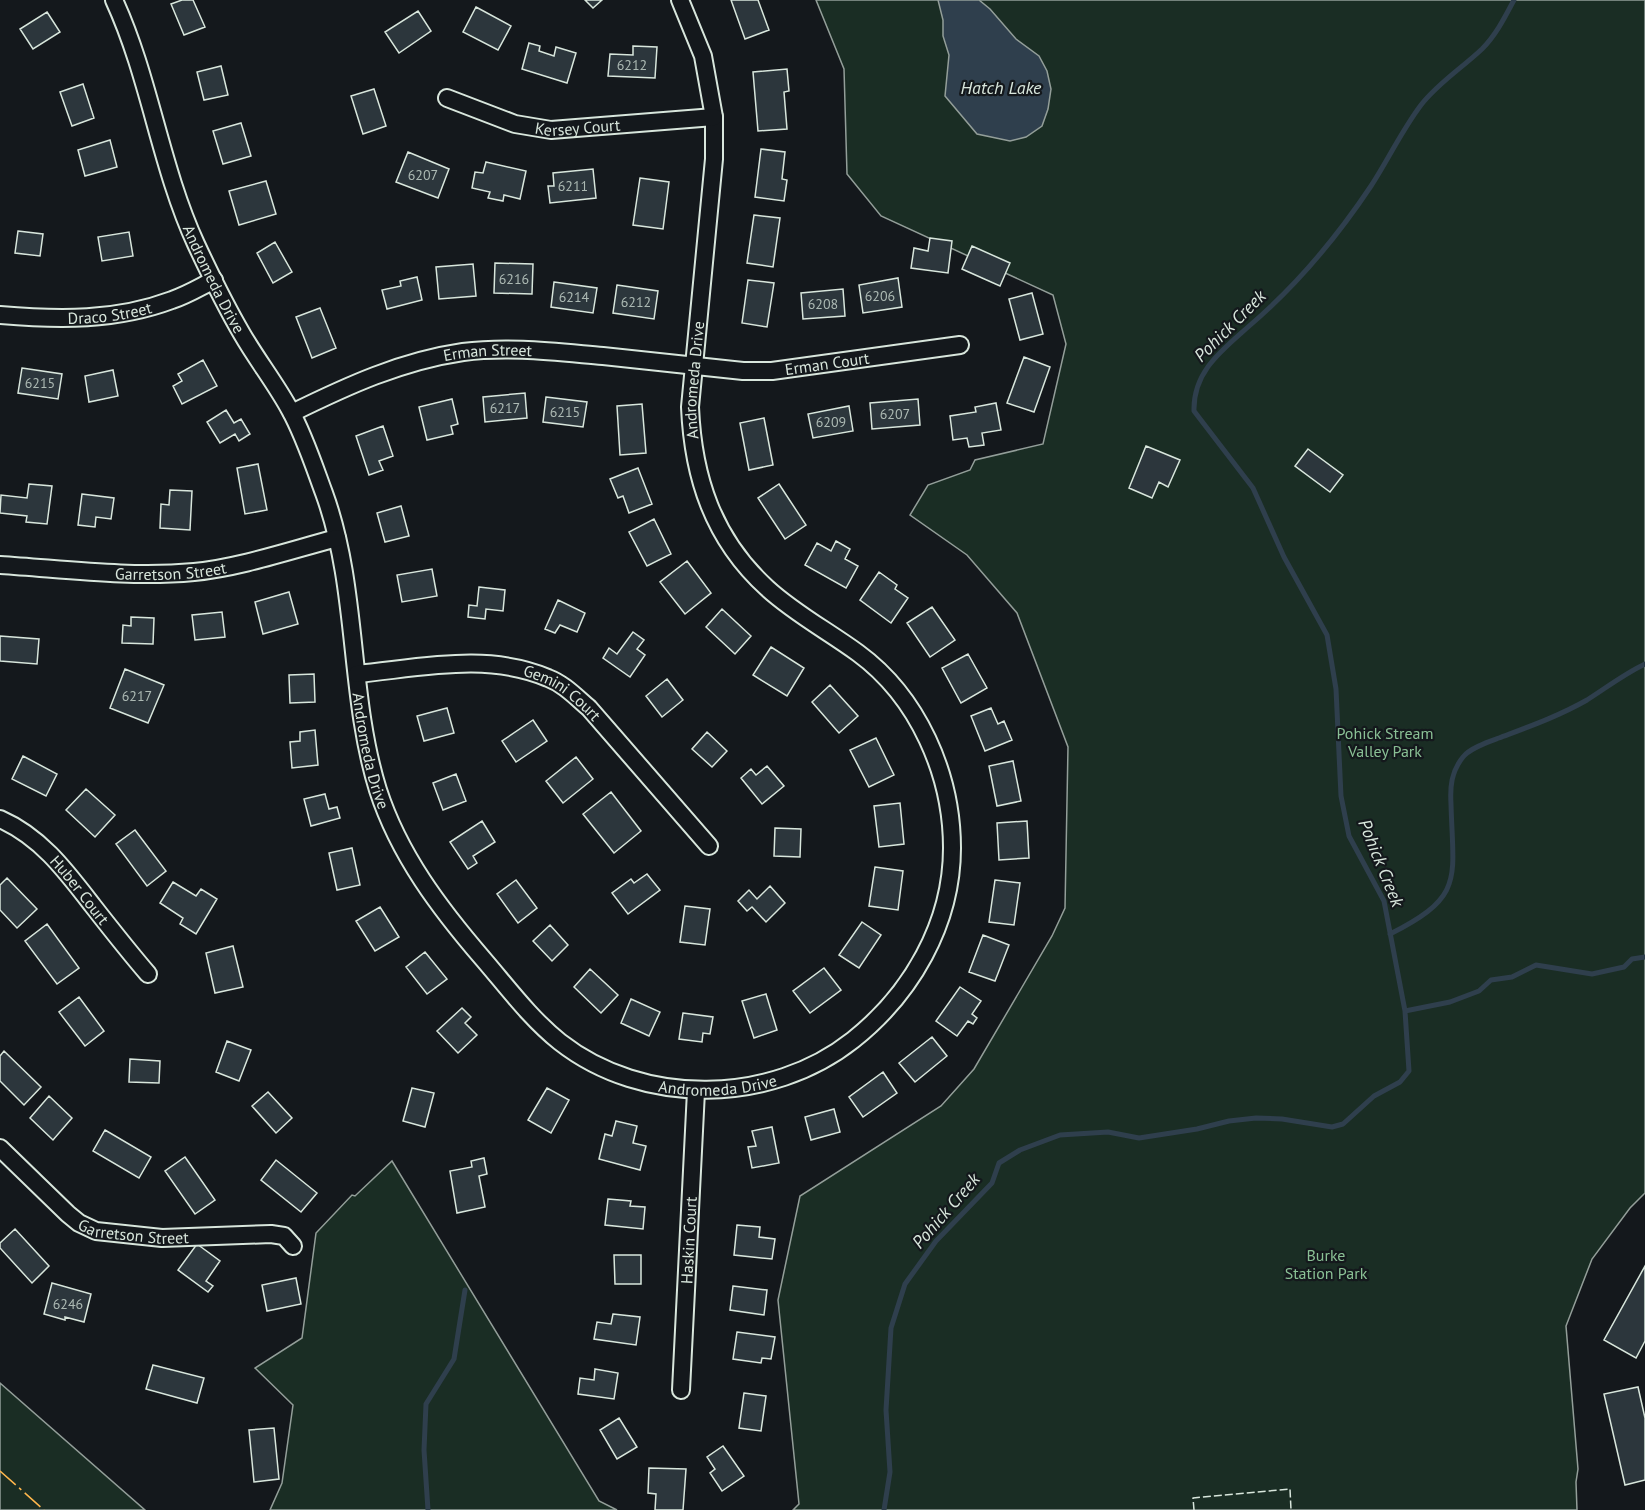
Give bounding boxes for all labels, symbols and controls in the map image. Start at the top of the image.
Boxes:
house number: 6212 [617,56,647,74]
water label: Hatch Lake [961,76,1042,99]
street label: Kersey Court [534,114,622,140]
house number: 6207 [408,166,438,184]
house number: 6211 [558,177,588,195]
street label: Andromeda Drive [179,222,249,337]
house number: 6216 [499,270,529,288]
water label: Pohick Creek [1189,284,1271,367]
house number: 6206 [865,287,895,305]
house number: 6214 [559,288,590,306]
house number: 6212 [621,293,651,311]
house number: 6208 [808,295,838,313]
street label: Draco Street [67,297,154,328]
street label: Andromeda Drive [680,320,708,440]
street label: Erman Street [442,339,533,365]
street label: Erman Court [783,348,871,379]
house number: 6215 [25,374,55,392]
house number: 6217 [490,399,520,417]
house number: 6215 [550,403,580,421]
house number: 6207 [880,405,910,423]
house number: 6209 [816,413,846,431]
street label: Garretson Street [115,557,228,584]
street label: Gemini Court [521,660,606,725]
house number: 6217 [122,687,152,705]
street label: Andromeda Drive [349,691,394,812]
park label: Pohick Stream Valley Park [1336,723,1434,761]
water label: Pohick Creek [1353,816,1410,911]
street label: Huber Court [46,851,114,929]
street label: Andromeda Drive [657,1070,779,1100]
water label: Pohick Creek [907,1168,985,1253]
street label: Haskin Court [676,1195,701,1284]
street label: Garretson Street [75,1214,190,1248]
park label: Burke Station Park [1285,1245,1368,1283]
house number: 6246 [53,1295,83,1313]

